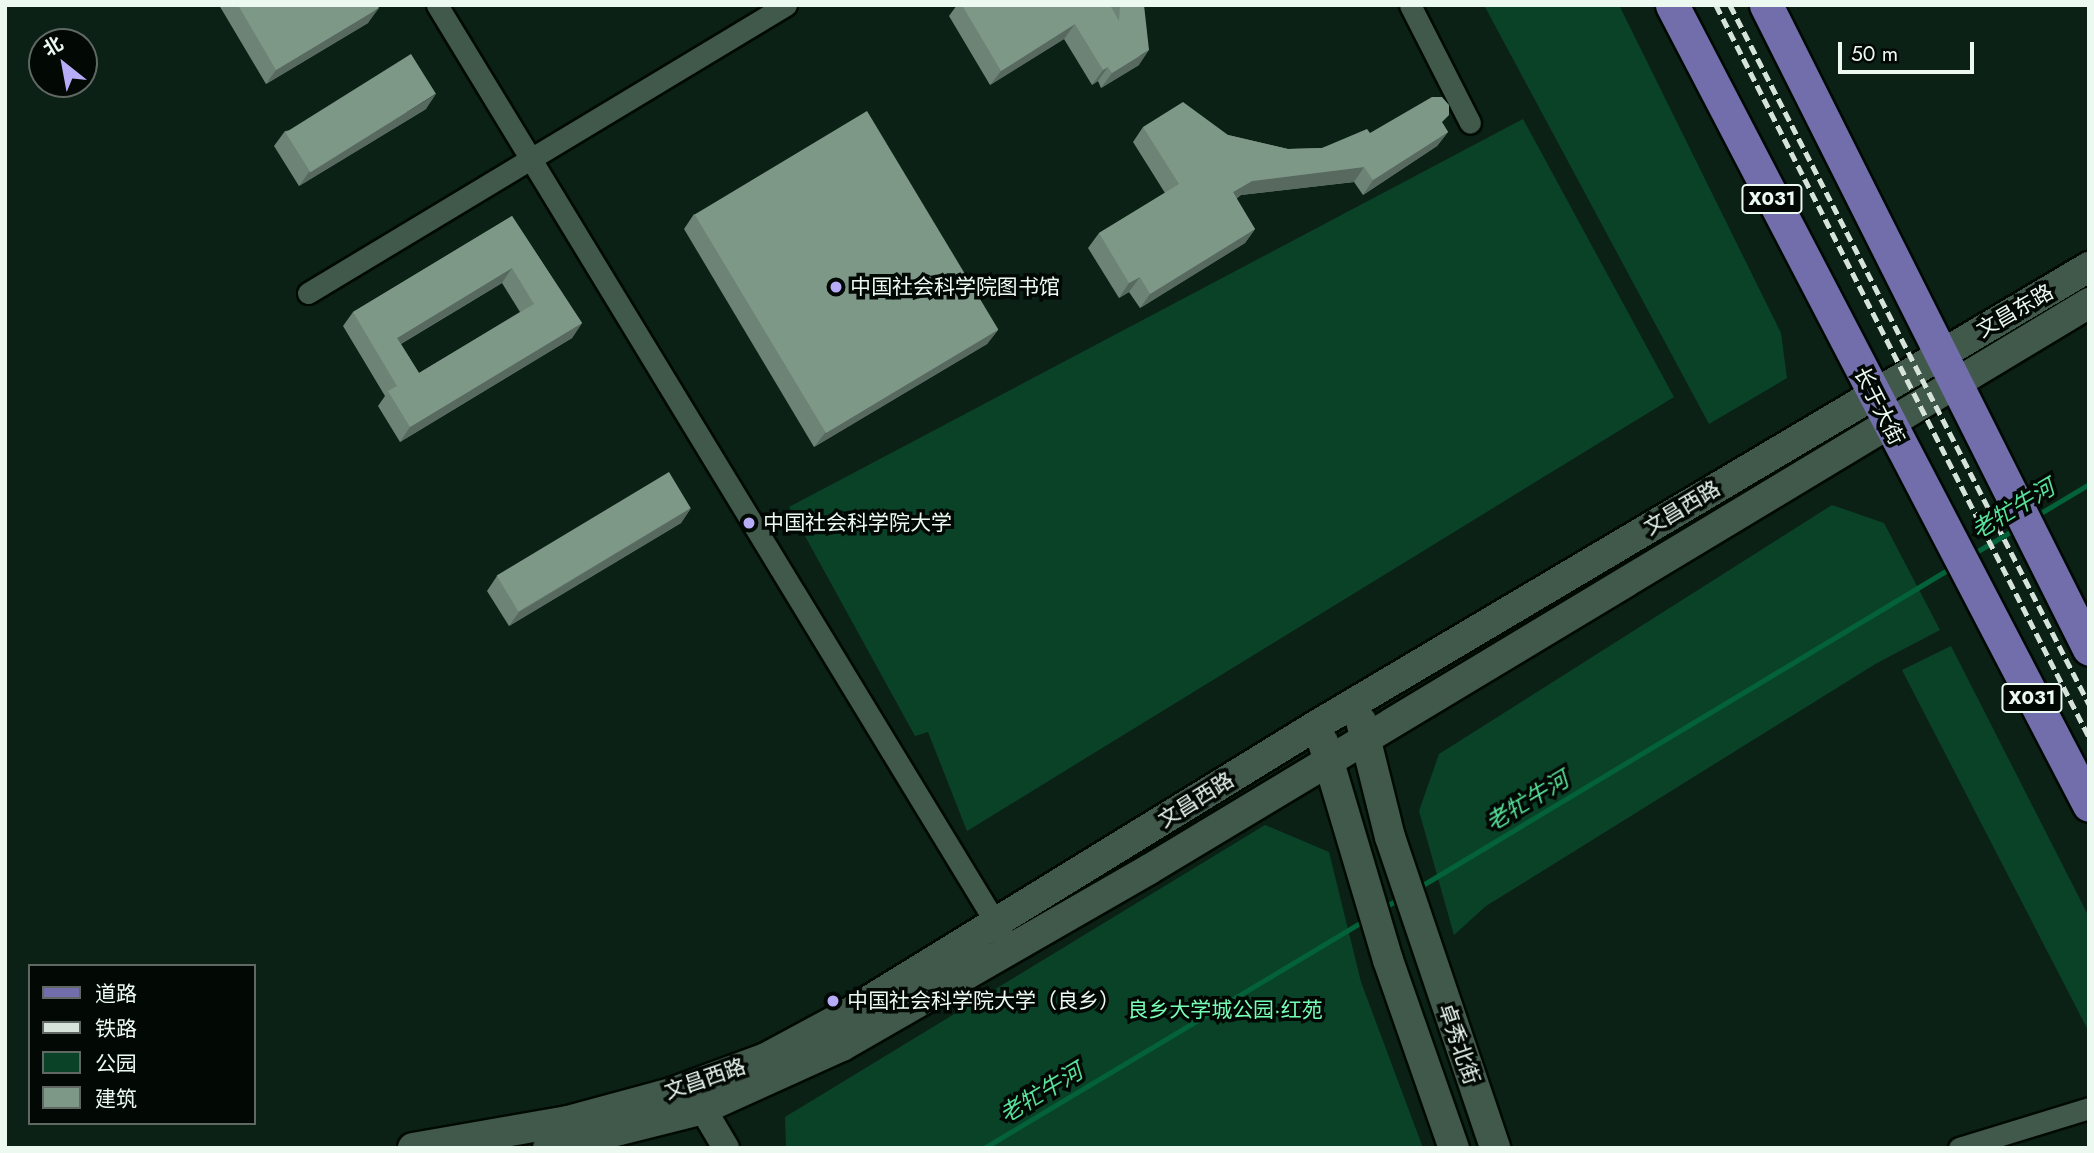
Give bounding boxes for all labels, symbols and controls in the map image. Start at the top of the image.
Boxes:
north arrow [28,28,98,98]
scale bar [1842,28,1979,72]
text: 北 [38,30,68,63]
text: 50 m [1851,39,1898,69]
road number: X031 [1740,183,1803,214]
place label: 中国社会科学院图书馆 [850,274,1060,300]
marker: 中国社会科学院图书馆 [828,279,844,295]
street label: 文昌东路 [1972,279,2058,343]
street label: 长于大街 [1849,363,1909,449]
water label: 老牤牛河 [1966,473,2060,545]
street label: 文昌西路 [1640,476,1724,540]
place label: 中国社会科学院大学 [763,510,952,536]
marker: 中国社会科学院大学 [741,515,757,531]
road number: X031 [2000,682,2064,713]
water label: 老牤牛河 [1480,765,1574,837]
street label: 文昌西路 [1154,767,1238,833]
legend [28,964,256,1125]
text: 道路 [95,979,137,1009]
place label: 中国社会科学院大学（良乡） [847,988,1120,1014]
marker: 中国社会科学院大学（良乡） [825,993,841,1009]
park label: 良乡大学城公园·红苑 [1127,997,1323,1023]
street label: 卓秀北街 [1433,1000,1485,1088]
text: 铁路 [95,1014,137,1044]
text: 公园 [95,1049,137,1079]
street label: 文昌西路 [661,1053,749,1105]
water label: 老牤牛河 [994,1057,1088,1129]
text: 建筑 [95,1084,137,1114]

